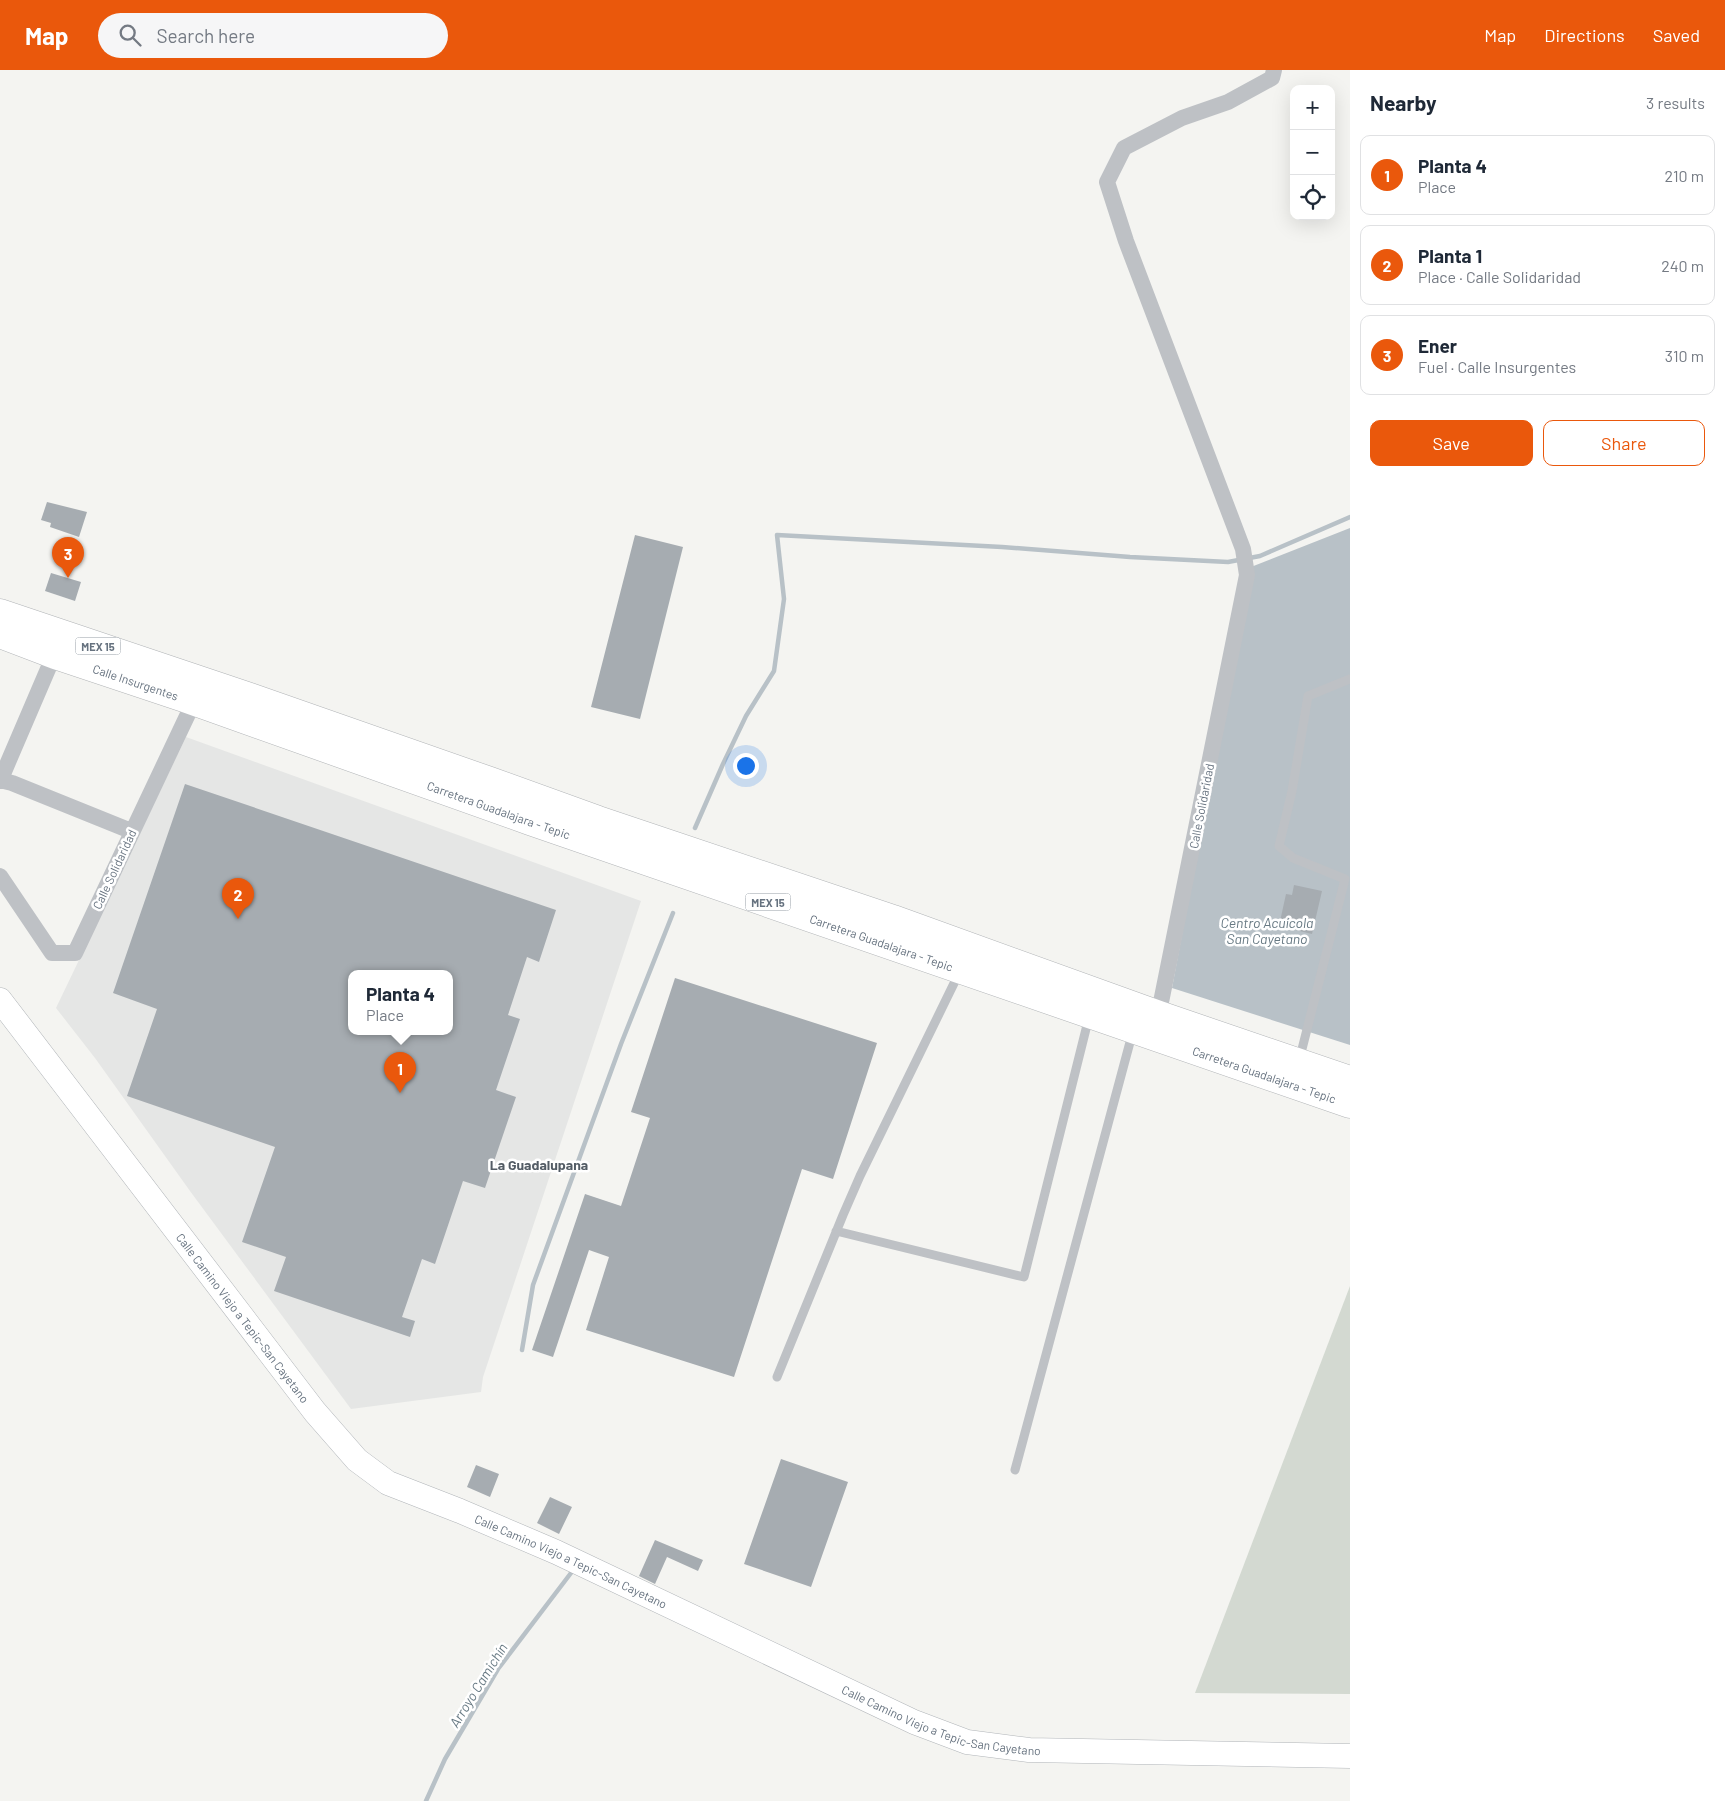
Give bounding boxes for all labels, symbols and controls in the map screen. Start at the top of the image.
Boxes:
search box [98,13,448,58]
text: Map [25,21,68,50]
icon: search [116,21,144,49]
text: Search here [156,24,255,47]
text: Map [1484,24,1516,46]
text: Directions [1544,24,1625,46]
text: Saved [1653,24,1700,46]
map controls [1290,85,1335,220]
button: + [1290,85,1335,130]
text: Nearby [1370,90,1436,115]
text: 3 results [1646,93,1705,112]
button: − [1290,130,1335,175]
text: Planta 4 [1418,154,1487,177]
text: 1 [1384,166,1390,185]
text: 210 m [1665,166,1704,185]
button: locate [1290,175,1335,220]
text: Place [1418,177,1456,196]
text: Planta 1 [1418,244,1482,267]
text: 2 [1383,256,1391,275]
text: 240 m [1661,256,1704,275]
text: Place · Calle Solidaridad [1418,267,1581,286]
text: Ener [1418,334,1457,357]
text: 3 [1383,346,1391,365]
text: 310 m [1665,346,1704,365]
text: Fuel · Calle Insurgentes [1418,357,1576,376]
button: Save [1370,420,1533,466]
button: Share [1543,420,1705,466]
pin: 3 [52,537,84,578]
road number: MEX 15 [76,638,120,654]
street label: Calle Insurgentes [91,661,181,703]
your location [733,753,759,779]
street label: Calle Solidaridad [1186,762,1216,850]
street label: Carretera Guadalajara - Tepic [425,778,572,841]
street label: Calle Solidaridad [89,827,139,911]
pin: 2 [222,878,254,919]
road number: MEX 15 [746,894,790,910]
street label: Carretera Guadalajara - Tepic [808,911,955,974]
water label: Centro Acuícola San Cayetano [1221,914,1313,947]
popup [348,970,453,1035]
text: Planta 4 [366,982,435,1005]
text: Place [366,1005,404,1024]
street label: Carretera Guadalajara - Tepic [1191,1043,1338,1106]
pin: 1 [384,1052,416,1093]
district label: La Guadalupana [490,1156,588,1173]
street label: Calle Camino Viejo a Tepic-San Cayetano [174,1230,312,1405]
street label: Calle Camino Viejo a Tepic-San Cayetano [473,1511,669,1611]
water label: Arroyo Camichín [445,1640,511,1730]
street label: Calle Camino Viejo a Tepic-San Cayetano [840,1682,1041,1757]

